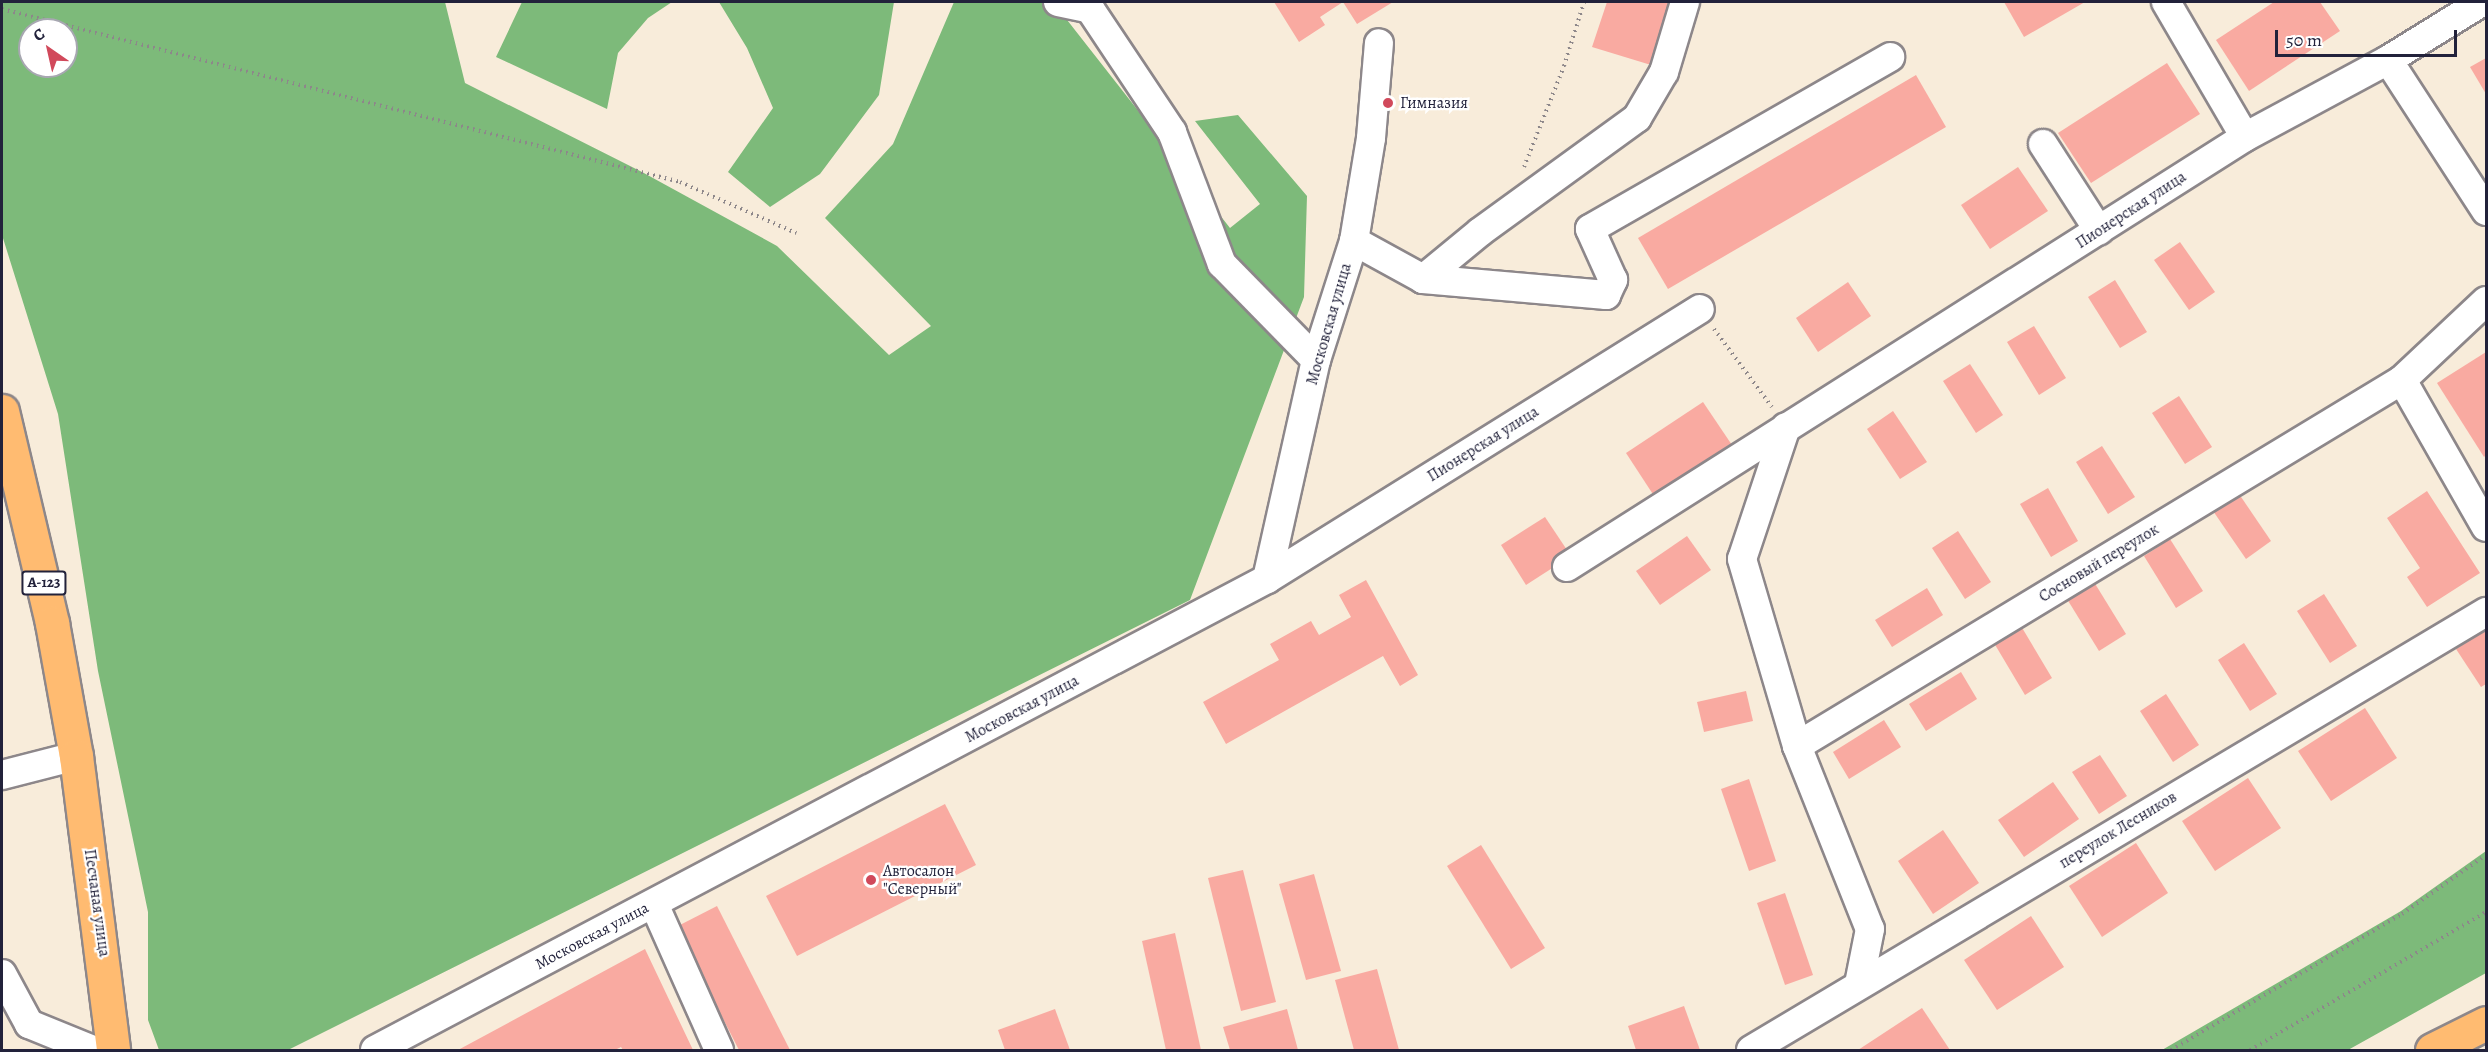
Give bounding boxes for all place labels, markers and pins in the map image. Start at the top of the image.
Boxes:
place label: Гимназия [1400,93,1468,113]
marker: Гимназия [1381,96,1395,110]
place label: Автосалон "Северный" [883,861,961,899]
marker: Автосалон "Северный" [864,873,878,887]

